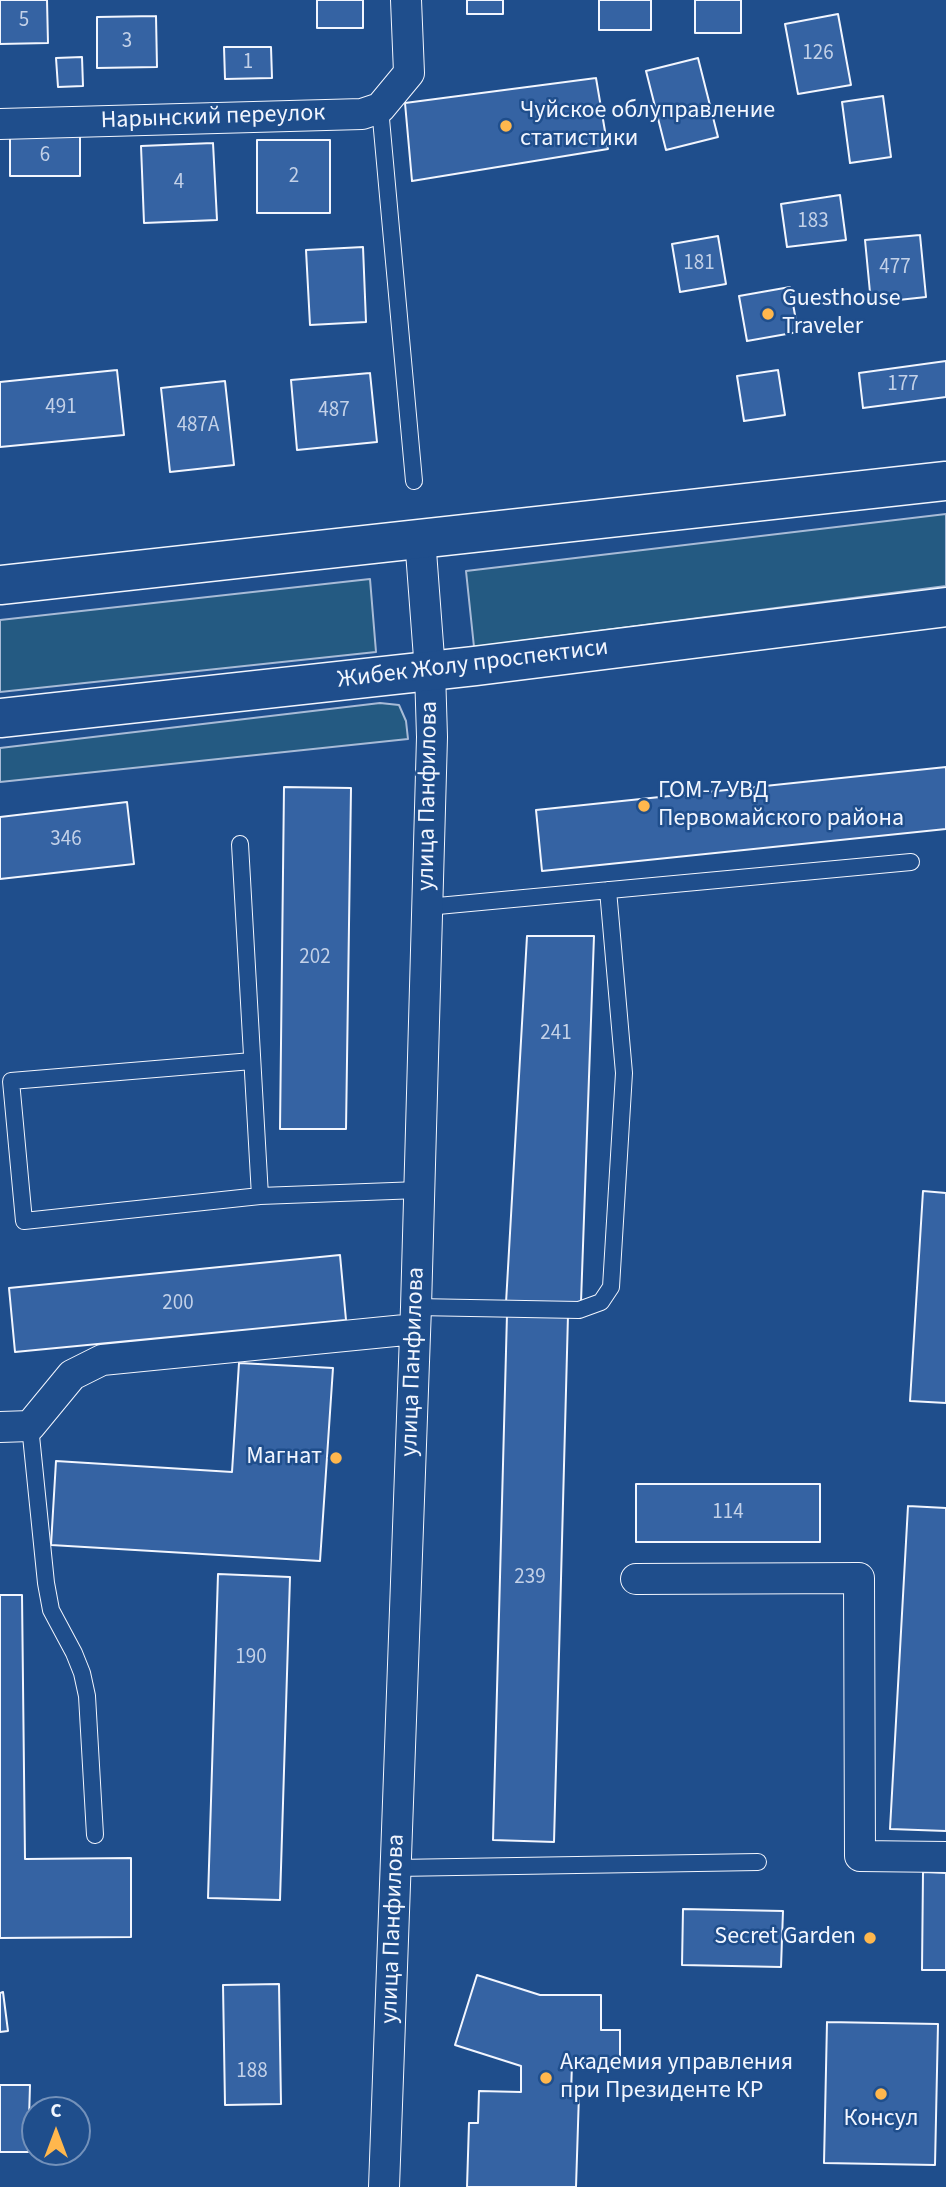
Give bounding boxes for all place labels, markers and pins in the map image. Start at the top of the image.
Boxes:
place label: Чуйское облуправление статистики [520,98,775,154]
marker: Чуйское облуправление статистики [498,118,514,134]
place label: Guesthouse Traveler [782,286,901,342]
marker: Guesthouse Traveler [760,306,776,322]
place label: ГОМ-7 УВД Первомайского района [658,778,904,834]
marker: ГОМ-7 УВД Первомайского района [636,798,652,814]
place label: Магнат [246,1444,322,1472]
marker: Магнат [328,1450,344,1466]
place label: Secret Garden [714,1924,856,1952]
marker: Secret Garden [862,1930,878,1946]
place label: Академия управления при Президенте КР [560,2050,793,2106]
marker: Академия управления при Президенте КР [538,2070,554,2086]
marker: Консул [873,2086,889,2102]
place label: Консул [843,2106,919,2134]

